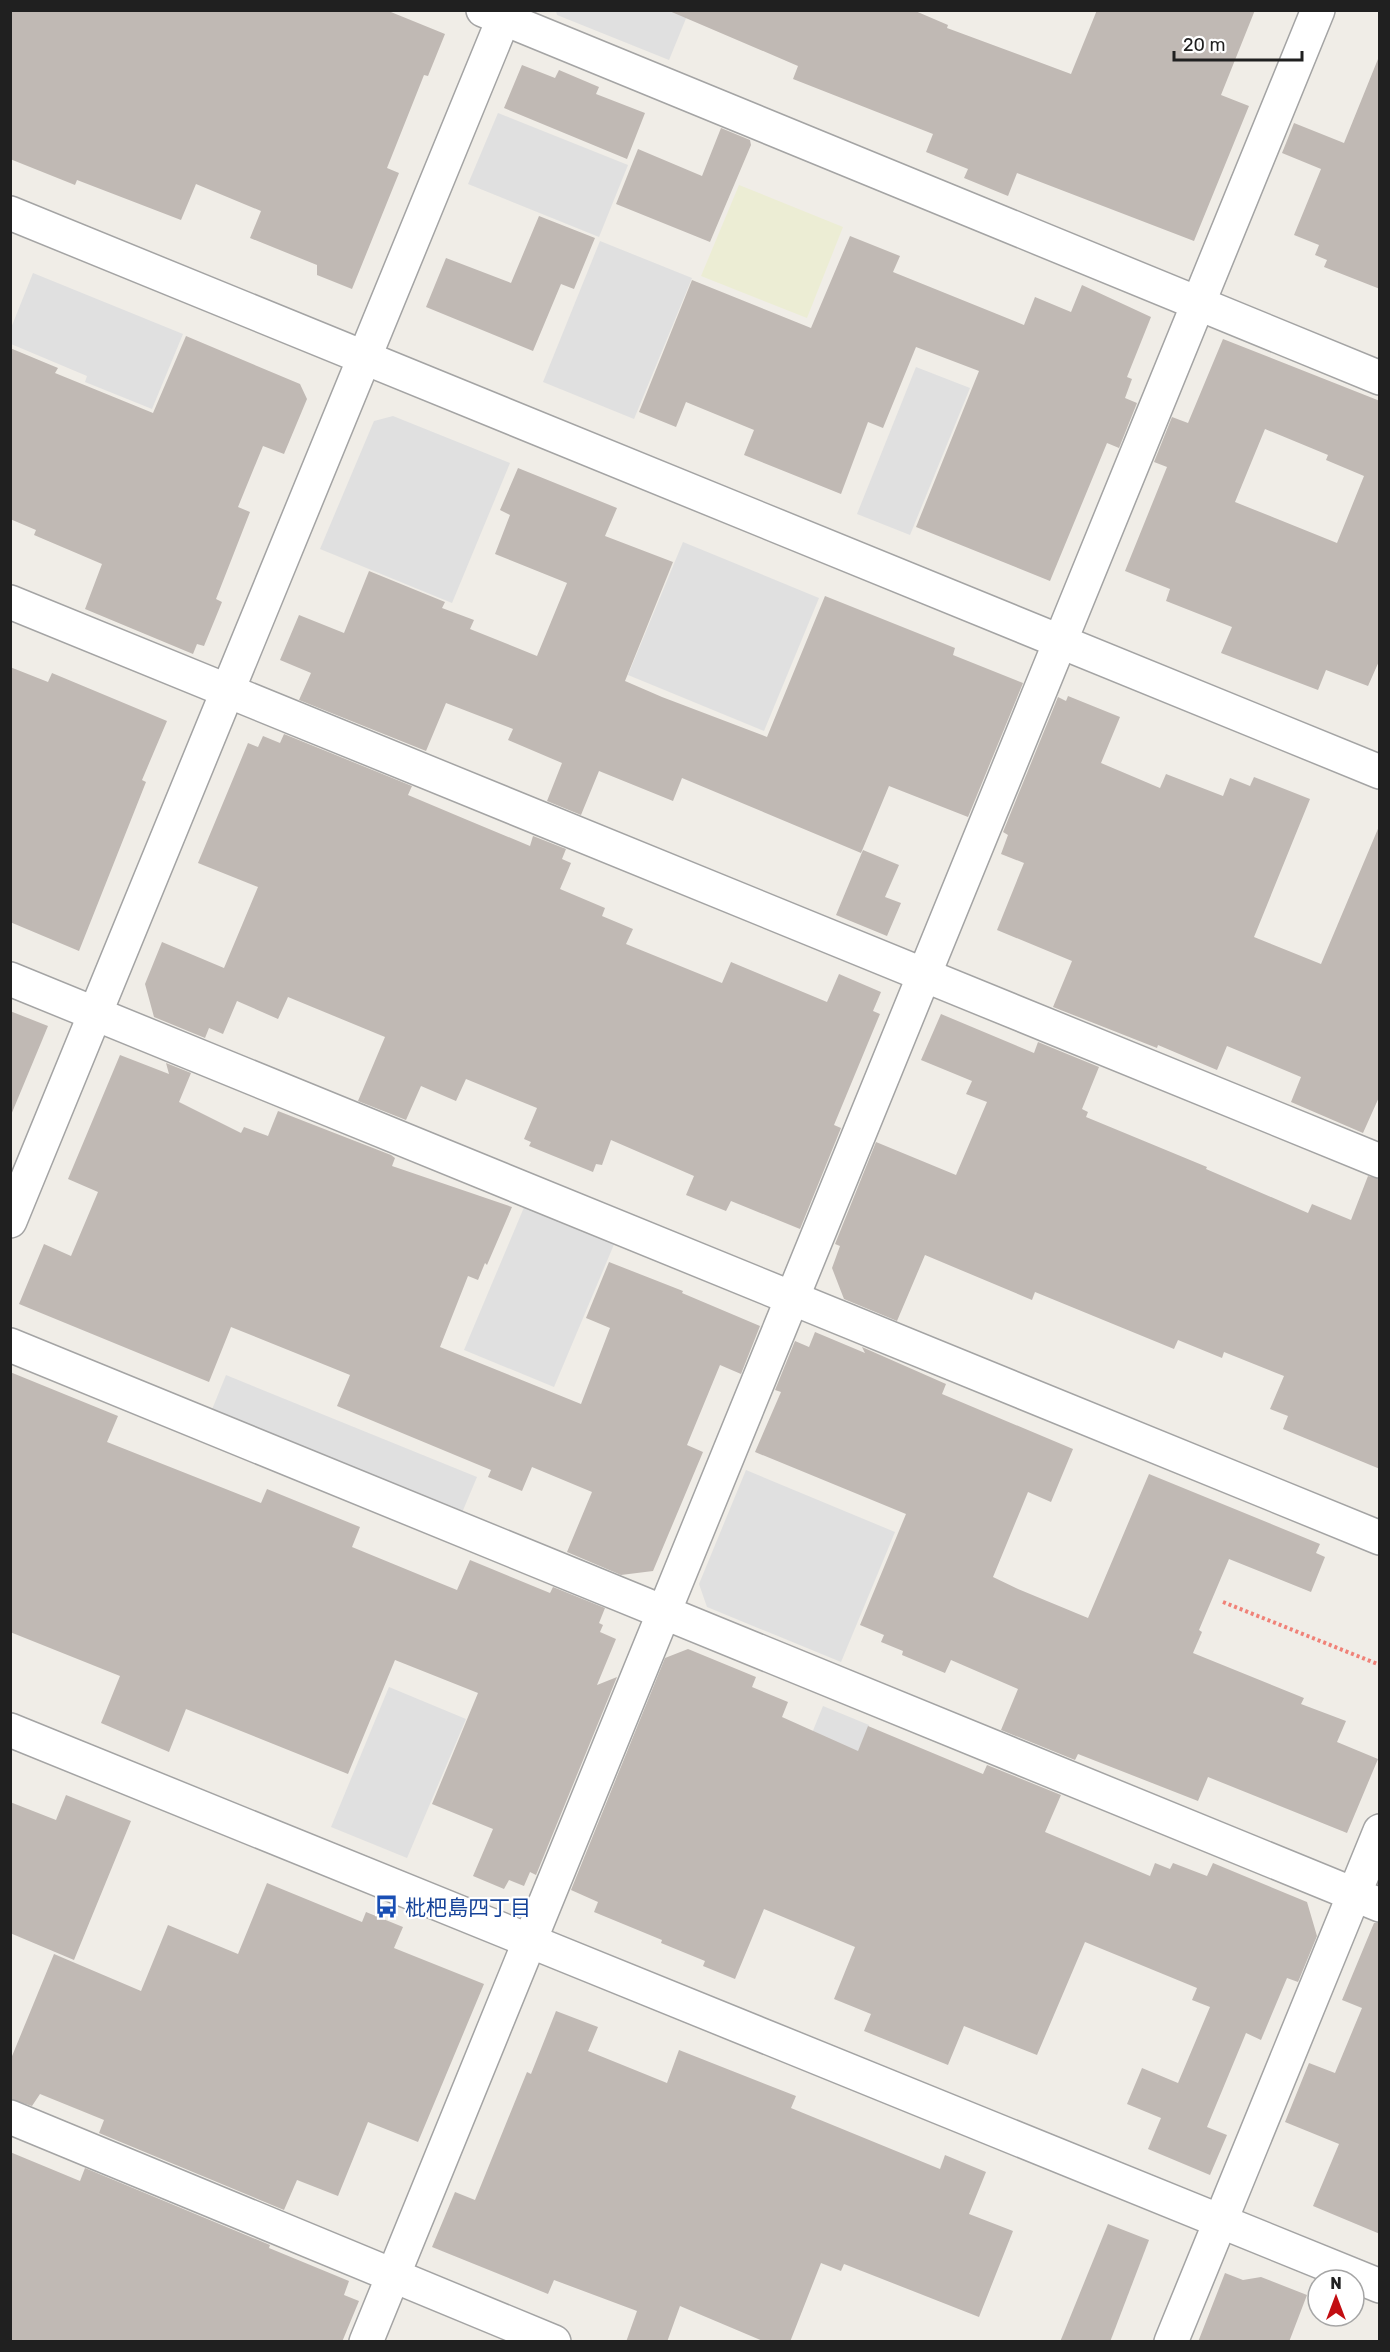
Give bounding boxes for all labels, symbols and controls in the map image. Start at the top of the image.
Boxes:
scale bar [1174,24,1302,62]
text: 20 m [1183,34,1225,56]
bus stop icon: 枇杷島四丁目 [374,1894,400,1920]
place label: 枇杷島四丁目 [405,1895,531,1920]
north arrow [1306,2268,1366,2328]
text: N [1330,2274,1342,2293]

